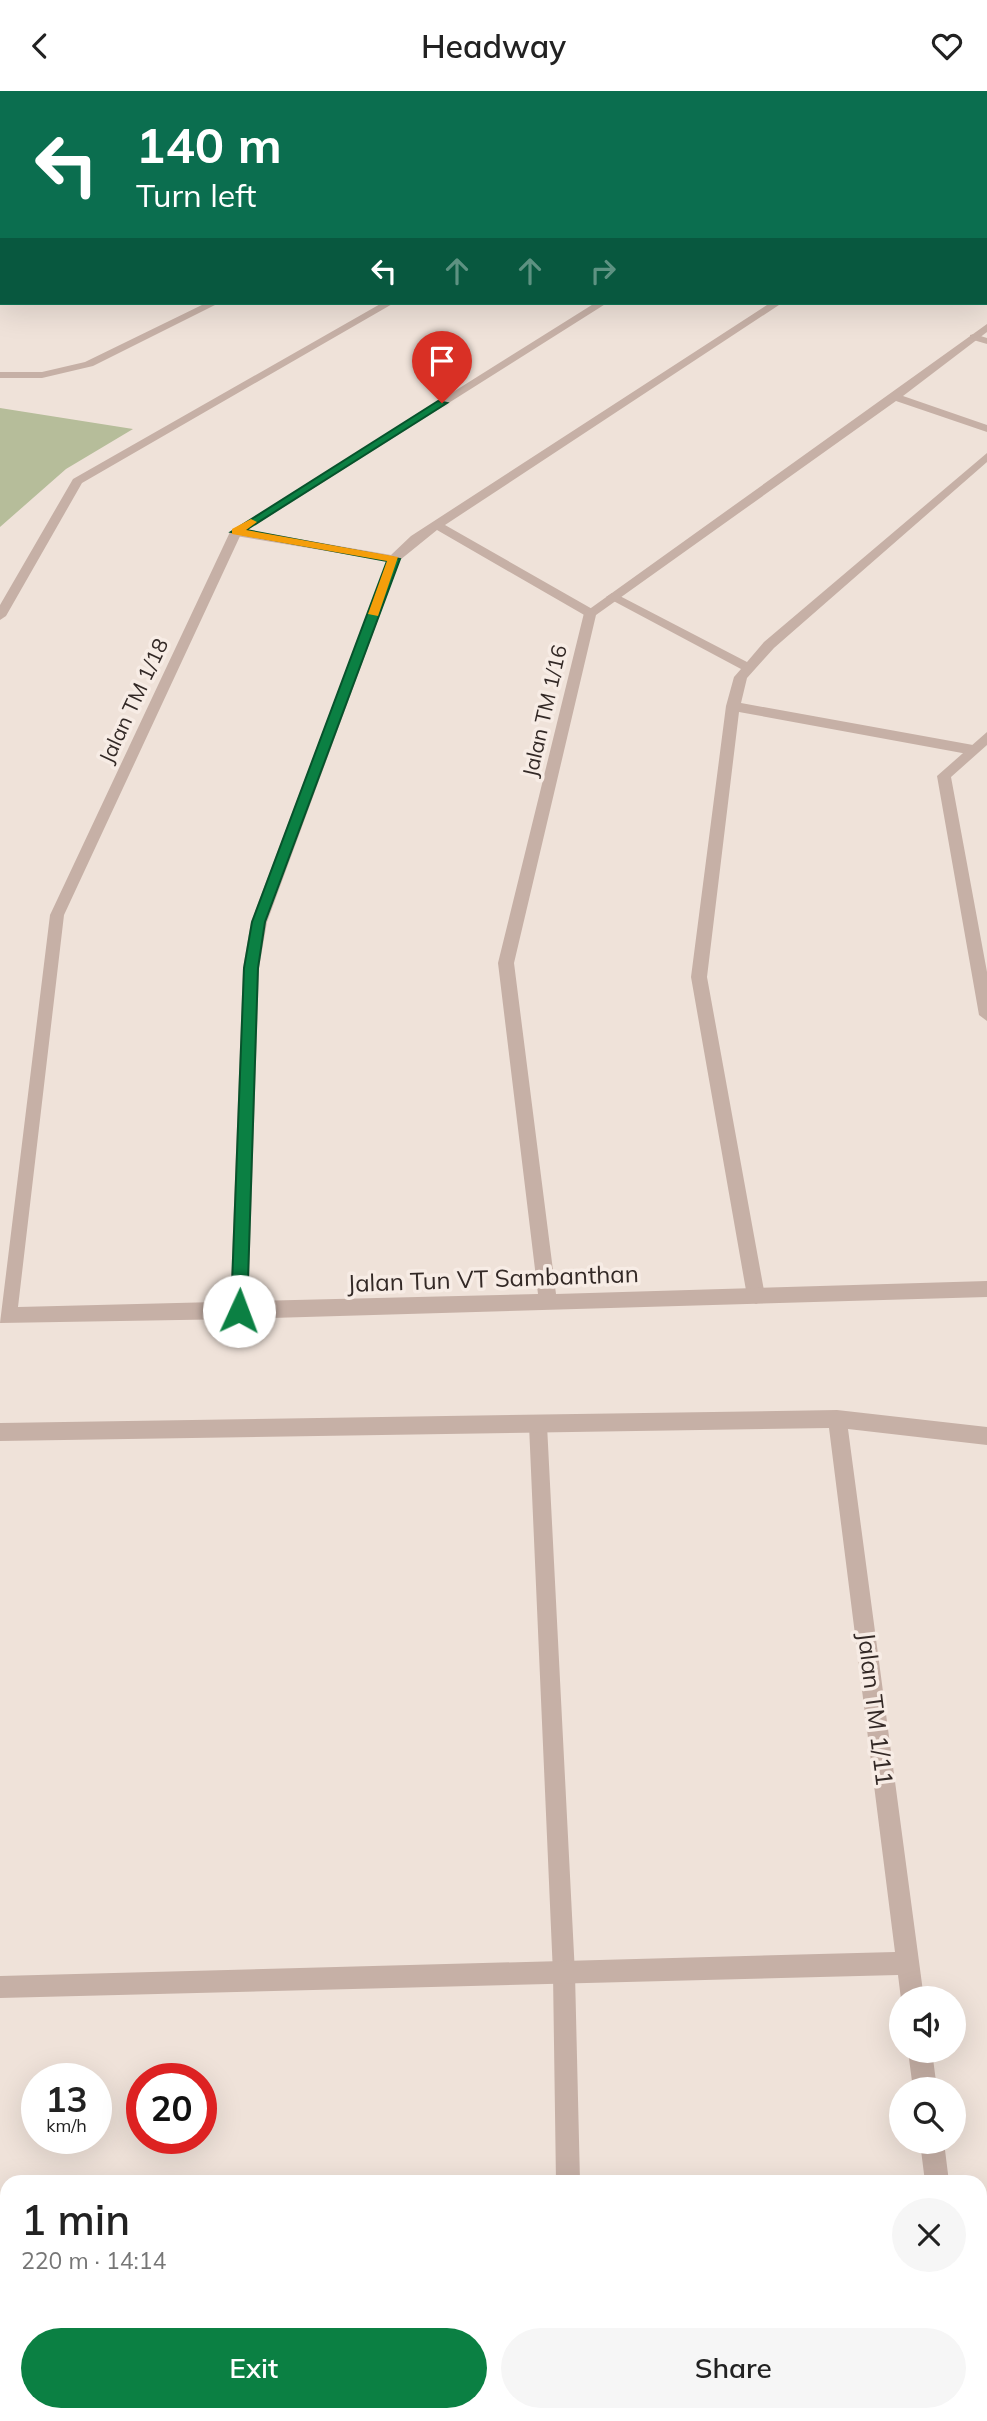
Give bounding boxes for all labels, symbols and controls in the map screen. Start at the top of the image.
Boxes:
text: Headway [421,26,566,66]
icon: back [21,27,59,65]
icon: heart [928,27,966,65]
text: 140 m [136,114,282,175]
icon: left [21,119,112,210]
text: Turn left [136,175,256,215]
icon: left [365,252,403,290]
icon: ahead [438,252,476,290]
icon: ahead [511,252,549,290]
icon: right [584,252,622,290]
pin [412,331,472,403]
icon: arrive [423,342,461,380]
street label: Jalan TM 1/18 [93,634,173,767]
street label: Jalan TM 1/16 [516,642,572,779]
street label: Jalan Tun VT Sambanthan [347,1258,639,1298]
position arrow [202,1274,276,1348]
street label: Jalan TM 1/11 [852,1631,900,1787]
map controls [889,1986,966,2154]
button: sound [889,1986,966,2063]
speed limit sign: 20 [126,2063,217,2154]
text: 13 [45,2077,88,2121]
button: search [889,2077,966,2154]
text: km/h [46,2114,87,2137]
text: 1 min [21,2193,130,2246]
button: close [892,2198,966,2272]
text: 220 m · 14:14 [21,2246,166,2275]
button: Exit [21,2328,487,2408]
button: Share [501,2328,966,2408]

